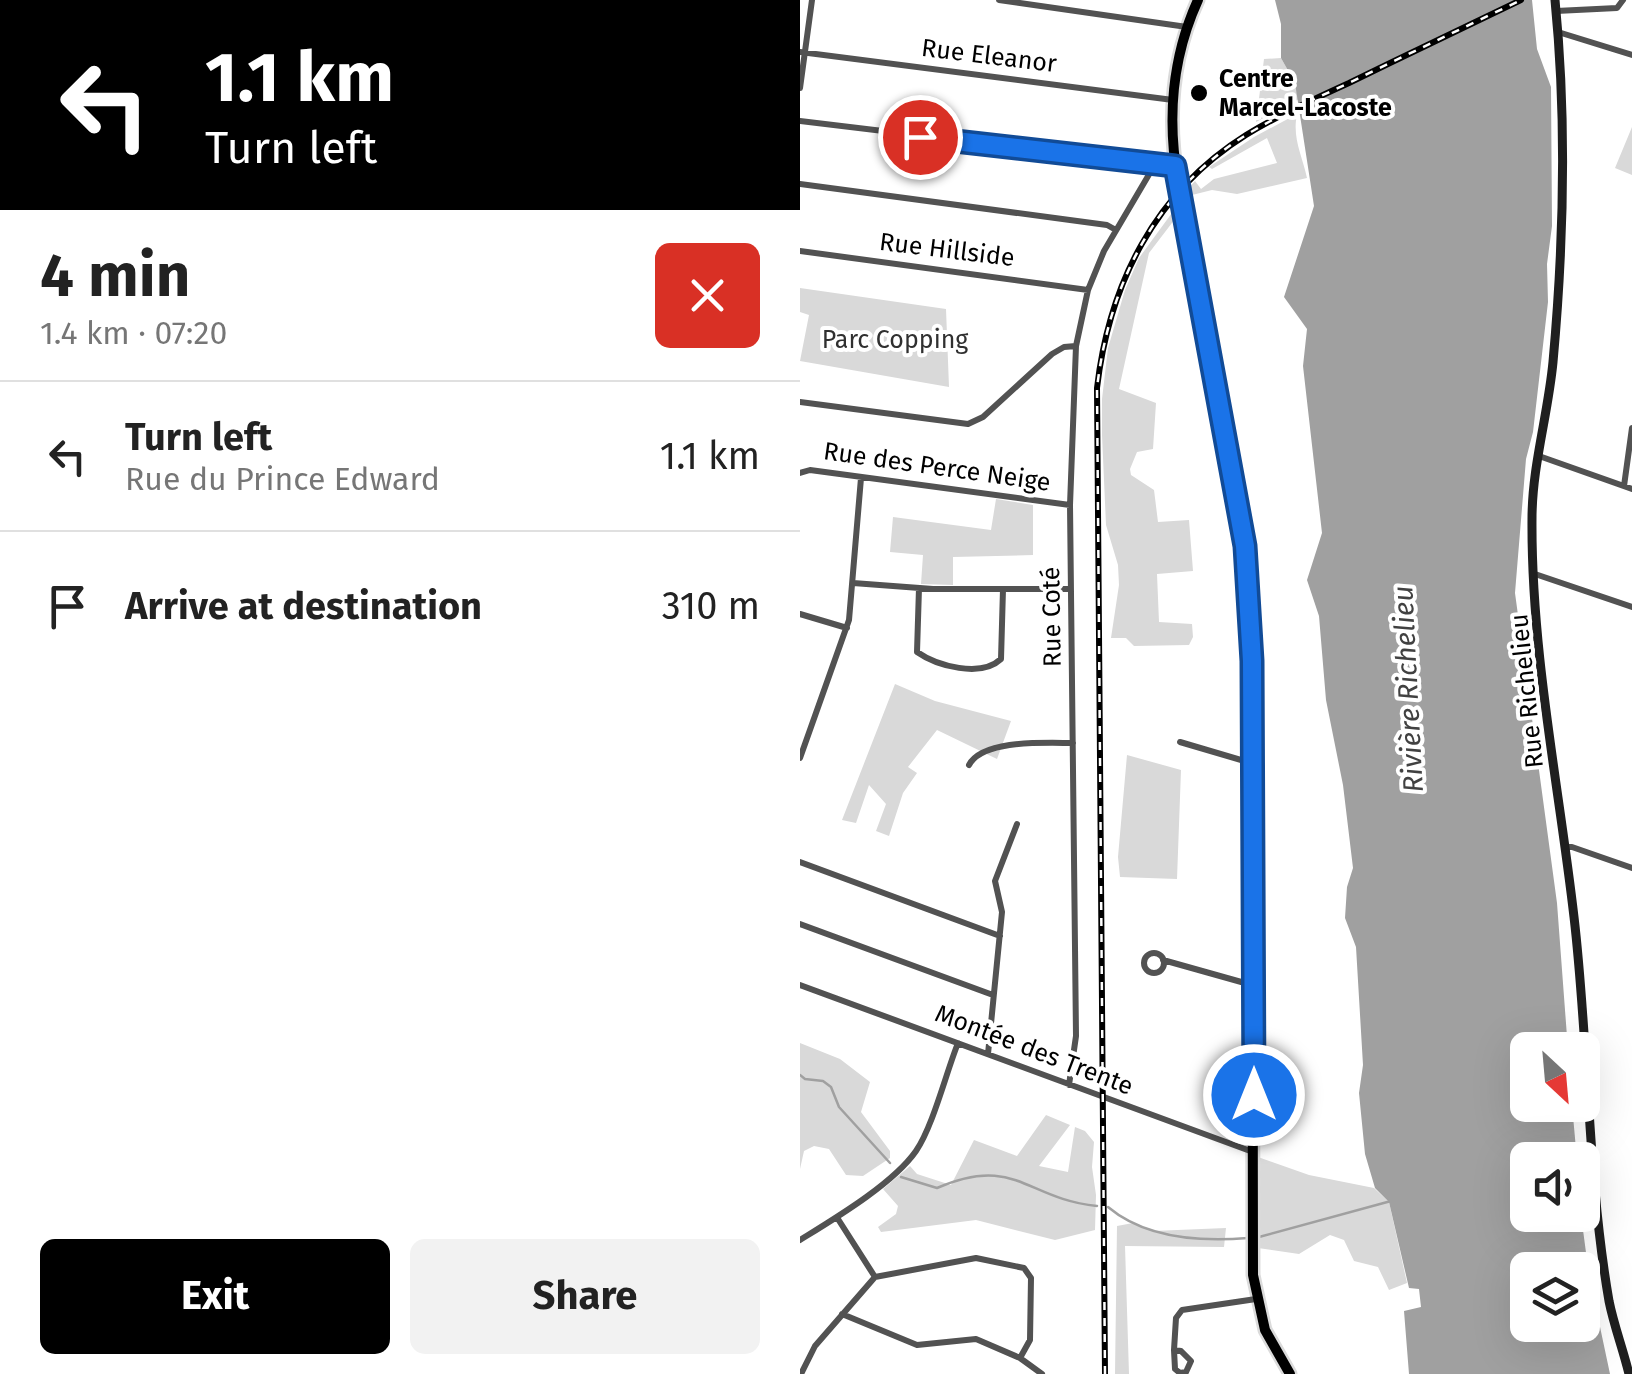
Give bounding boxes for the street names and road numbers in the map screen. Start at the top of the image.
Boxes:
street label: Rue Eleanor [920,33,1059,79]
street label: Rue Hillside [878,227,1016,273]
street label: Rue des Perce Neige [822,436,1052,498]
street label: Rue Coté [1036,567,1068,667]
street label: Rue Richelieu [1504,612,1550,770]
street label: Montée des Trente [931,998,1137,1102]

